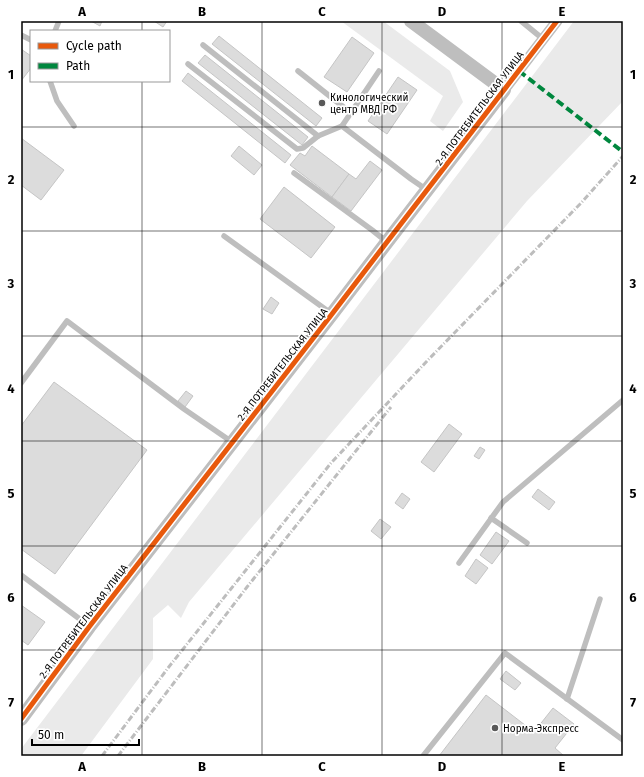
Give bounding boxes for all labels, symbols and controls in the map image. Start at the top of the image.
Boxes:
text: A [77,4,86,19]
text: B [198,4,206,19]
text: C [318,4,326,19]
text: D [438,4,447,19]
text: E [559,4,566,19]
legend [30,30,170,82]
text: Cycle path [66,39,122,53]
street label: 2-Я ПОТРЕБИТЕЛЬСКАЯ УЛИЦА [433,49,527,168]
text: Path [66,59,90,73]
text: 1 [8,67,14,82]
text: 1 [630,67,636,82]
place label: Кинологический центр МВД РФ [330,92,408,116]
marker: Кинологический центр МВД РФ [317,98,327,108]
text: 2 [8,172,15,187]
text: 2 [630,172,637,187]
text: 3 [7,276,15,291]
text: 3 [629,276,637,291]
street label: 2-Я ПОТРЕБИТЕЛЬСКАЯ УЛИЦА [235,306,331,423]
text: 4 [7,381,15,396]
text: 4 [629,381,637,396]
text: 5 [8,486,15,501]
text: 5 [630,486,637,501]
street label: 2-Я ПОТРЕБИТЕЛЬСКАЯ УЛИЦА [37,562,131,681]
text: 6 [7,590,15,605]
text: 6 [629,590,637,605]
text: 7 [8,695,14,710]
text: 7 [630,695,636,710]
scale bar [32,721,139,747]
marker: Норма-Экспресс [490,723,500,733]
place label: Норма-Экспресс [503,723,579,735]
text: 50 m [38,728,64,742]
text: A [77,759,86,774]
text: B [198,759,206,774]
text: C [318,759,326,774]
text: D [438,759,447,774]
text: E [559,759,566,774]

